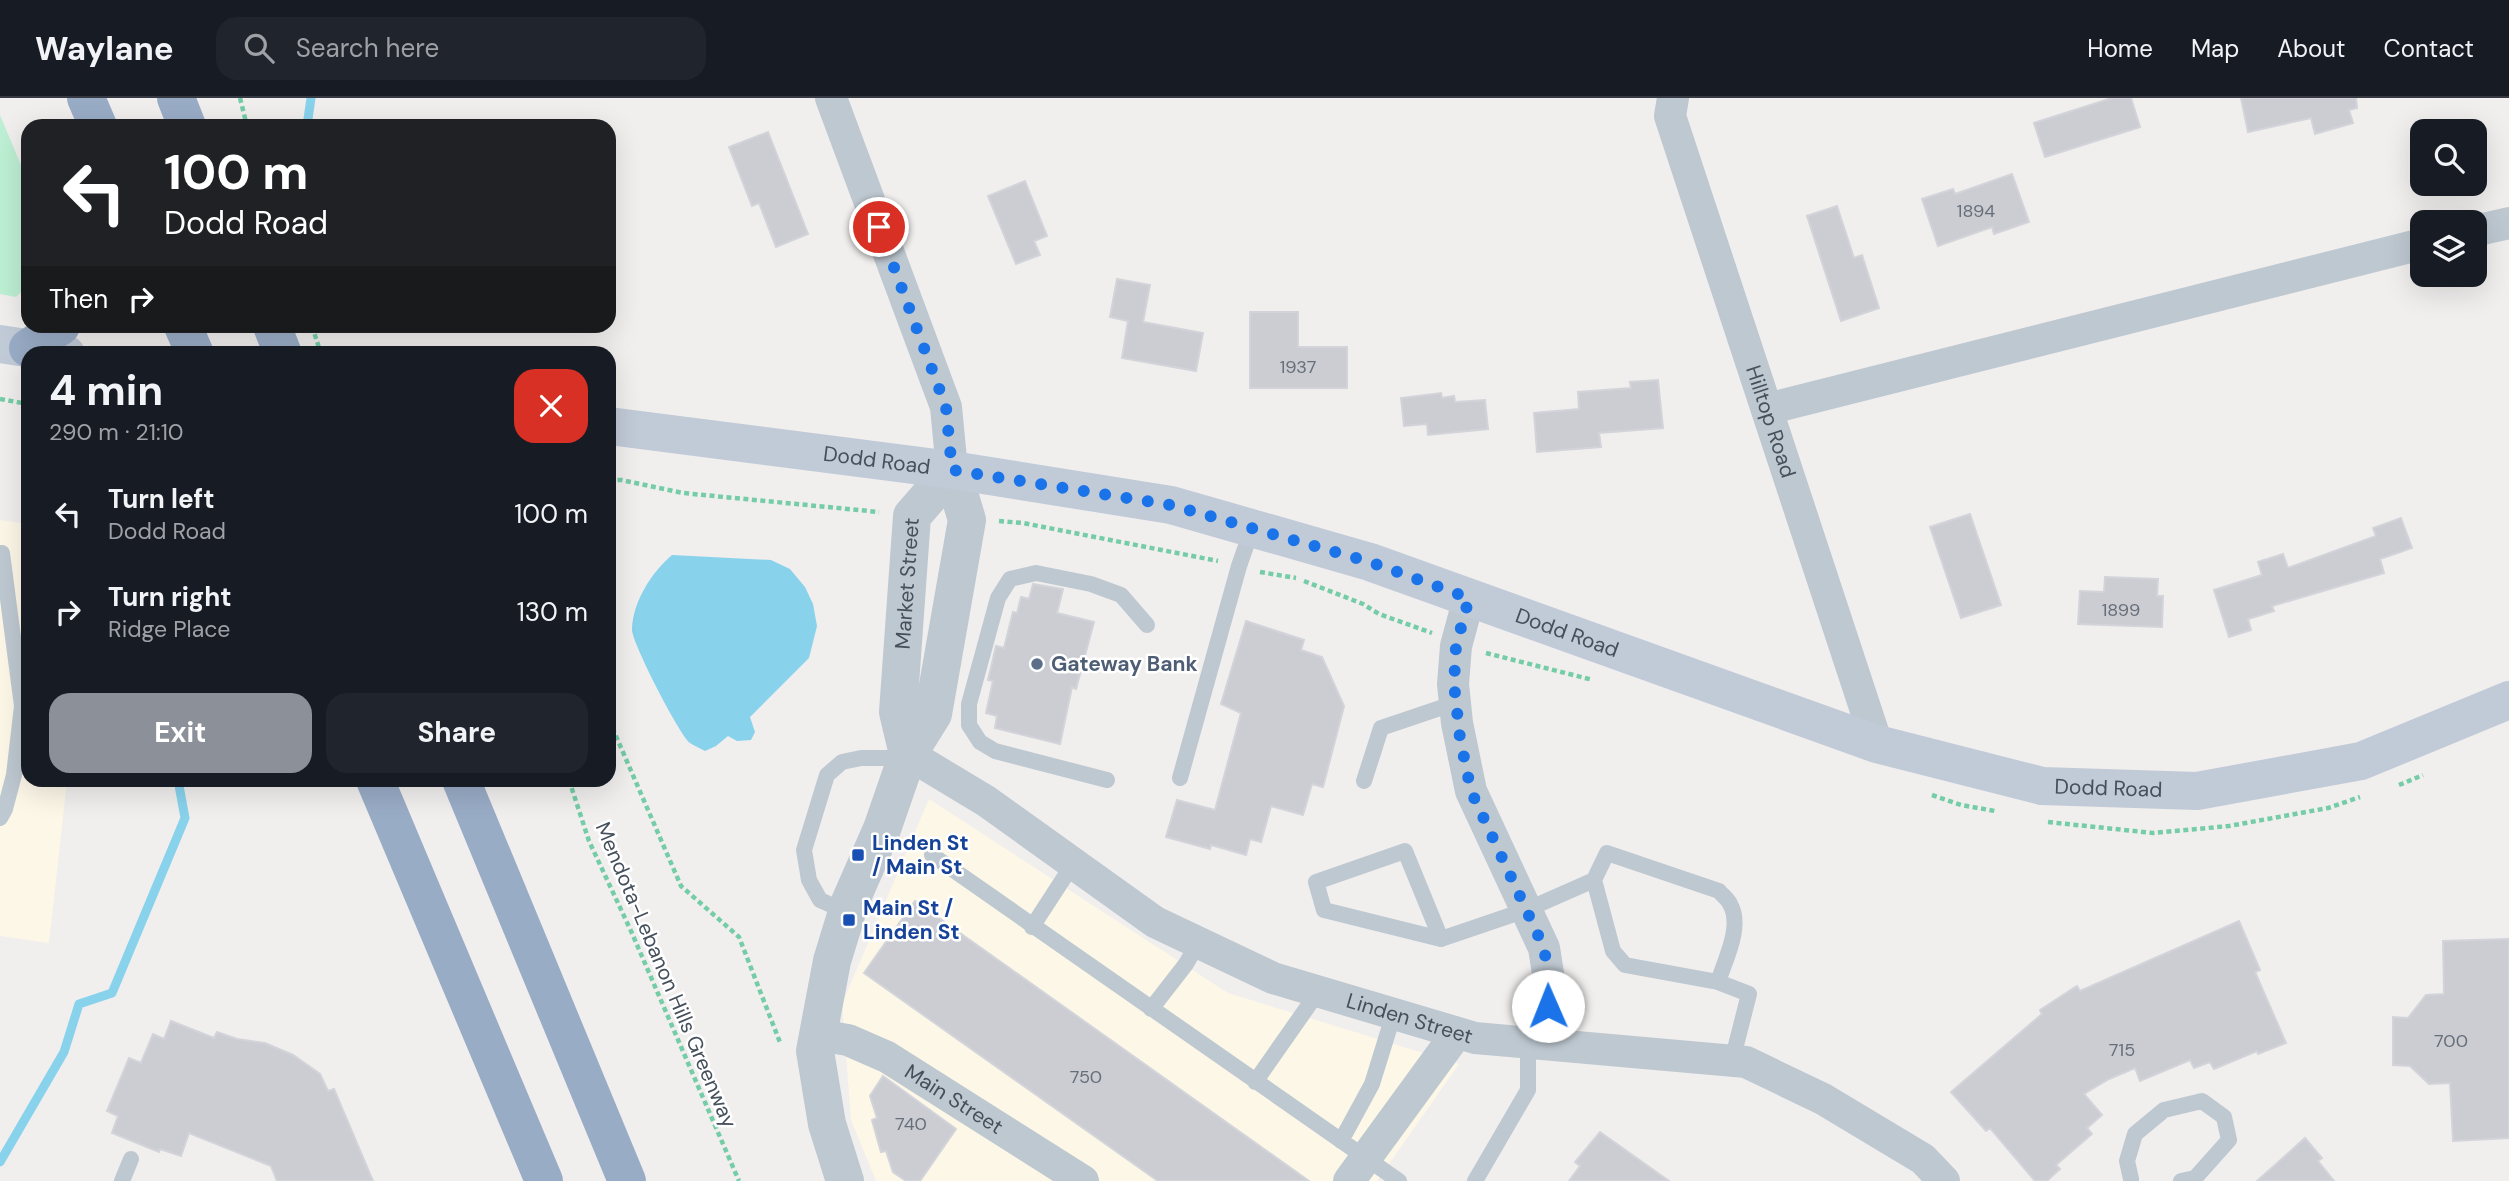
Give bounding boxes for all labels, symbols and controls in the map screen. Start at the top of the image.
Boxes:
search box [216,17,706,80]
text: Waylane [35,27,174,70]
icon: search [240,29,278,67]
text: Search here [296,31,439,65]
text: Home [2087,33,2153,64]
text: Map [2191,33,2239,64]
text: About [2277,33,2346,64]
text: Contact [2384,33,2474,64]
map controls [2410,119,2487,287]
button: search [2410,119,2487,196]
text: 100 m [164,140,308,204]
icon: left [49,147,140,238]
pin [849,197,909,257]
house number: 1894 [1957,199,1995,223]
text: Dodd Road [164,202,328,244]
icon: arrive [860,208,898,246]
button: layers [2410,210,2487,287]
icon: right [122,280,160,318]
text: Then [49,282,108,316]
house number: 1937 [1280,355,1316,379]
street label: Hilltop Road [1739,362,1802,481]
text: 4 min [49,363,163,418]
button: close [514,369,588,443]
text: 290 m · 21:10 [49,417,184,447]
street label: Dodd Road [822,440,932,481]
text: Turn left [108,482,215,516]
icon: left [49,495,87,533]
text: 100 m [514,497,588,531]
text: Dodd Road [108,516,226,546]
street label: Market Street [889,517,926,650]
text: Turn right [108,580,232,614]
icon: right [49,593,87,631]
text: 130 m [517,595,588,629]
house number: 1899 [2102,598,2140,622]
street label: Dodd Road [1512,601,1623,664]
text: Ridge Place [108,614,230,644]
place label: Gateway Bank [1051,650,1198,678]
marker: Gateway Bank [1029,656,1045,672]
button: Exit [49,693,312,773]
button: Share [326,693,588,773]
street label: Dodd Road [2054,772,2163,804]
street label: Mendota-Lebanon Hills Greenway [589,818,743,1132]
place label: Linden St / Main St [872,829,969,881]
marker: Linden St / Main St [850,847,866,863]
place label: Main St / Linden St [863,894,960,946]
marker: Main St / Linden St [841,912,857,928]
position arrow [1511,969,1585,1043]
street label: Linden Street [1343,987,1476,1051]
house number: 700 [2434,1029,2468,1053]
house number: 715 [2109,1038,2135,1062]
street label: Main Street [899,1058,1008,1141]
house number: 750 [1070,1065,1102,1089]
house number: 740 [895,1112,927,1136]

